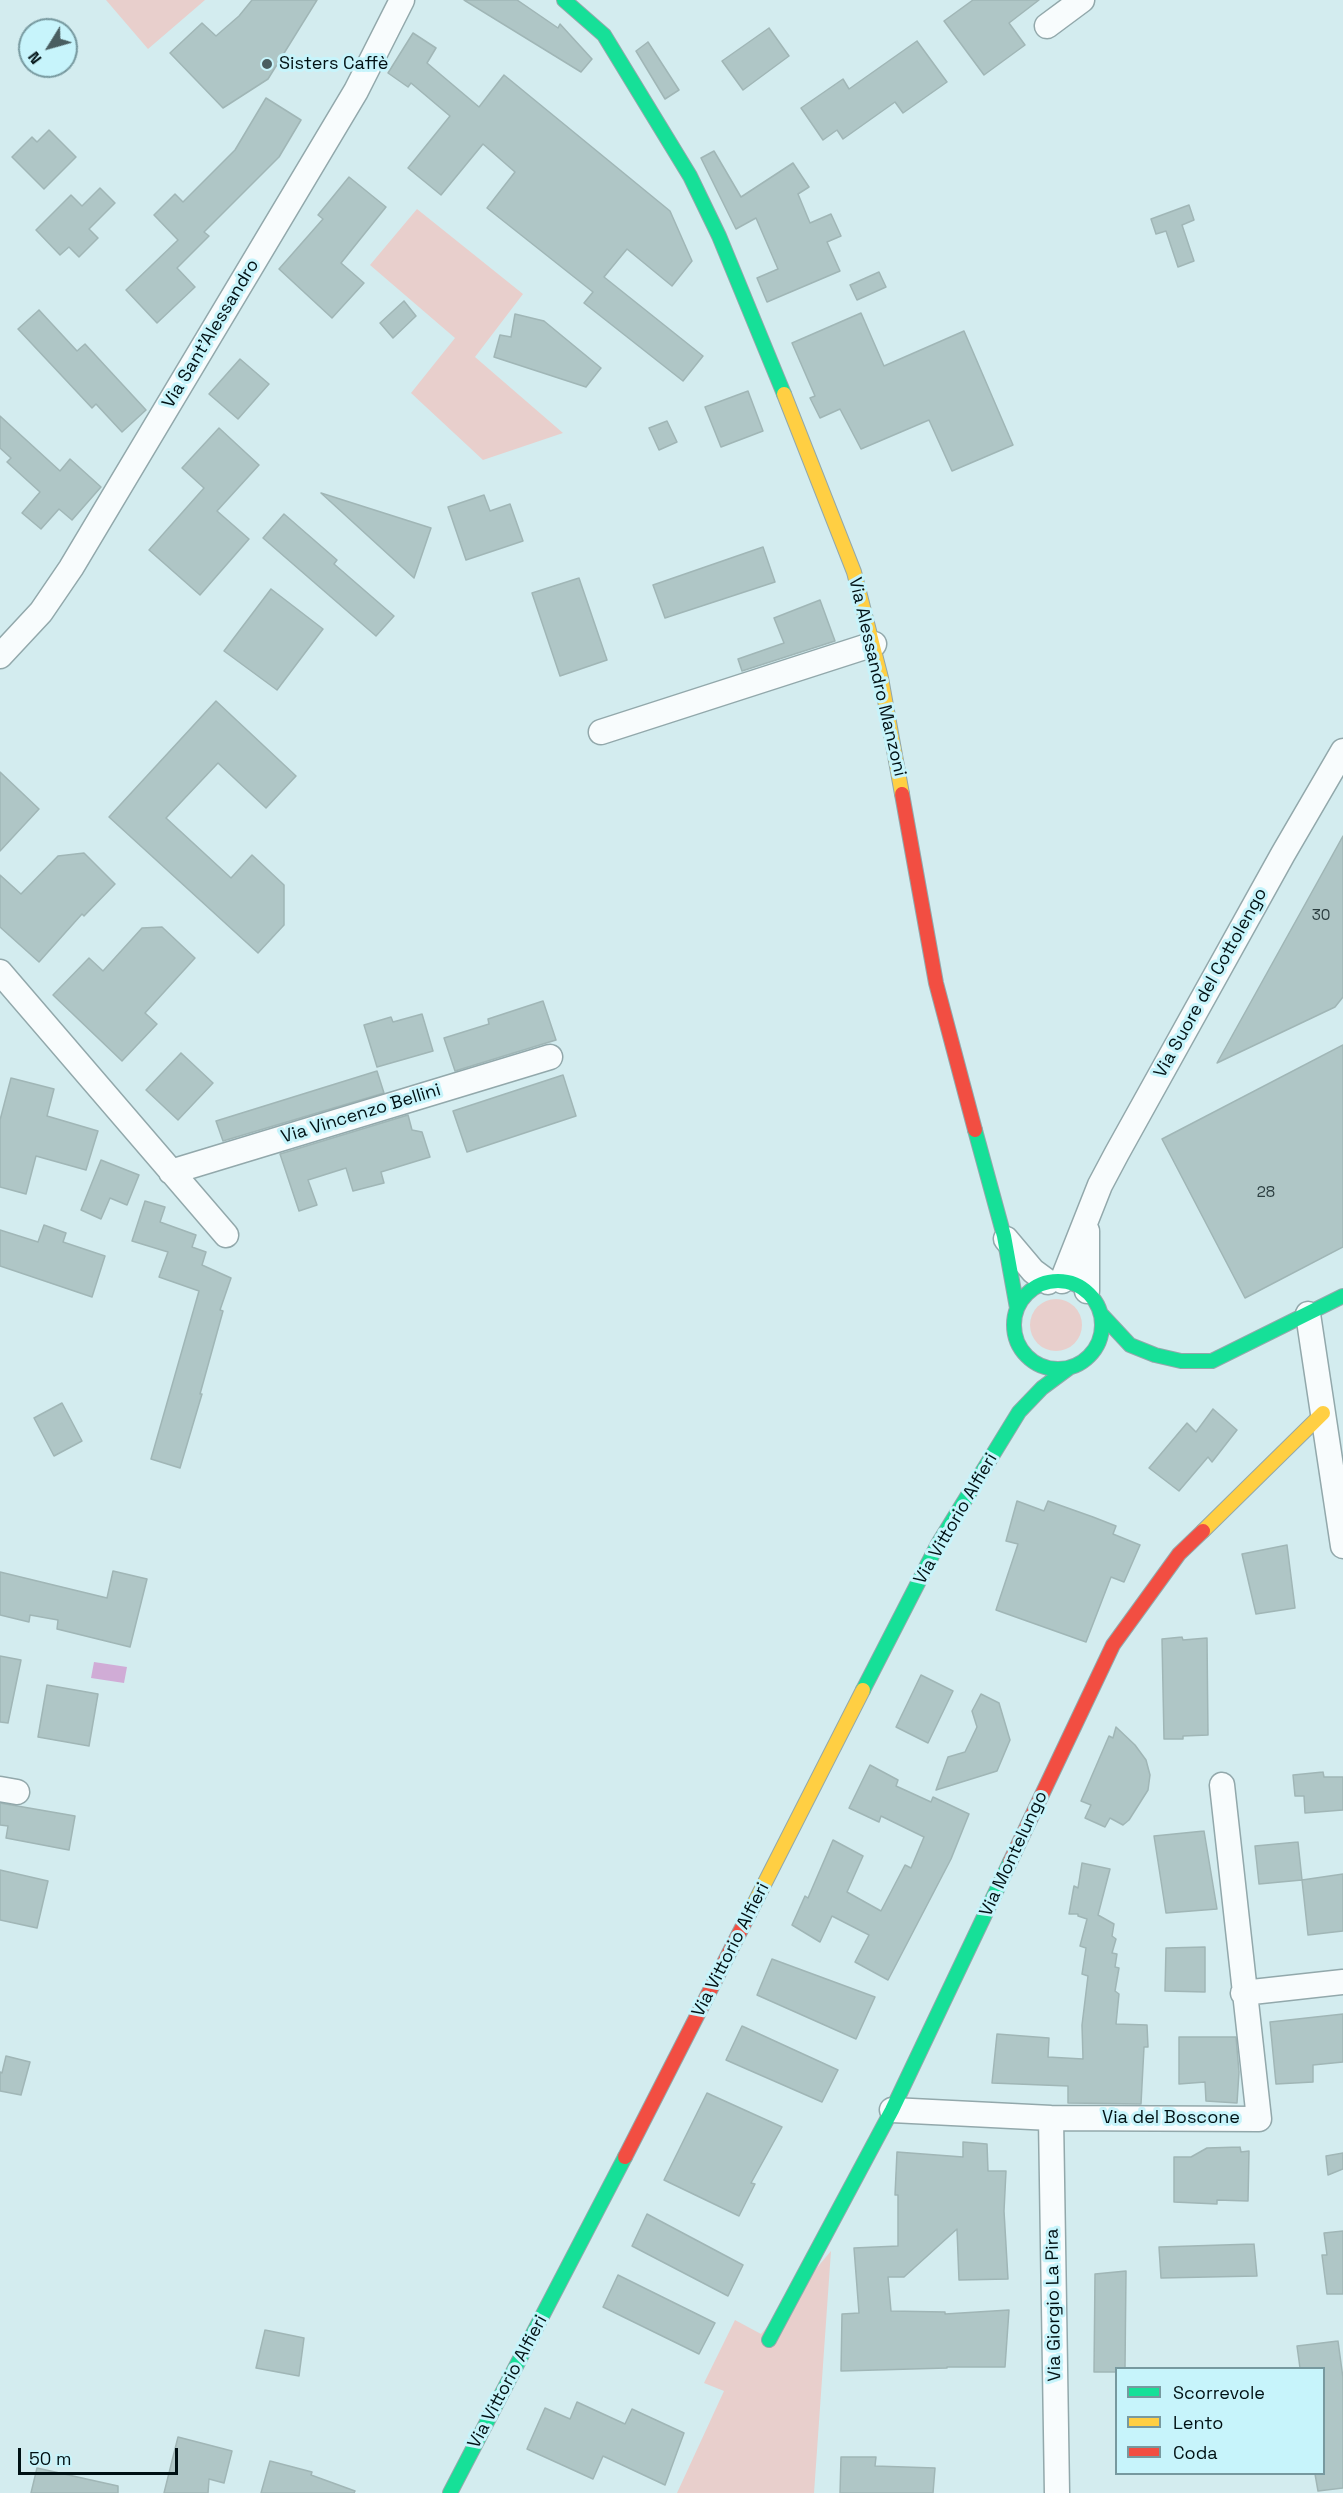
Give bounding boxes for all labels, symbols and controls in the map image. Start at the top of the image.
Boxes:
north arrow [18,18,78,78]
text: N [23,47,46,69]
place label: Sisters Caffè [279,53,388,75]
marker: Sisters Caffè [260,57,274,71]
street label: Via Sant'Alessandro [158,256,264,412]
street label: Via Alessandro Manzoni [844,575,910,779]
street label: Via Suore del Cottolengo [1150,884,1272,1082]
house number: 30 [1312,907,1330,925]
street label: Via Vincenzo Bellini [279,1079,443,1149]
house number: 28 [1257,1184,1275,1202]
street label: Via Vittorio Alfieri [910,1450,1002,1588]
street label: Via Montelungo [976,1788,1052,1920]
street label: Via Vittorio Alfieri [688,1879,774,2021]
street label: Via del Boscone [1102,2107,1240,2129]
street label: Via Giorgio La Pira [1042,2228,1066,2382]
street label: Via Vittorio Alfieri [464,2312,552,2452]
legend [1115,2367,1325,2475]
text: Scorrevole [1173,2381,1265,2404]
text: Lento [1173,2411,1223,2434]
scale bar [21,2436,182,2474]
text: Coda [1173,2441,1218,2464]
text: 50 m [29,2447,71,2470]

